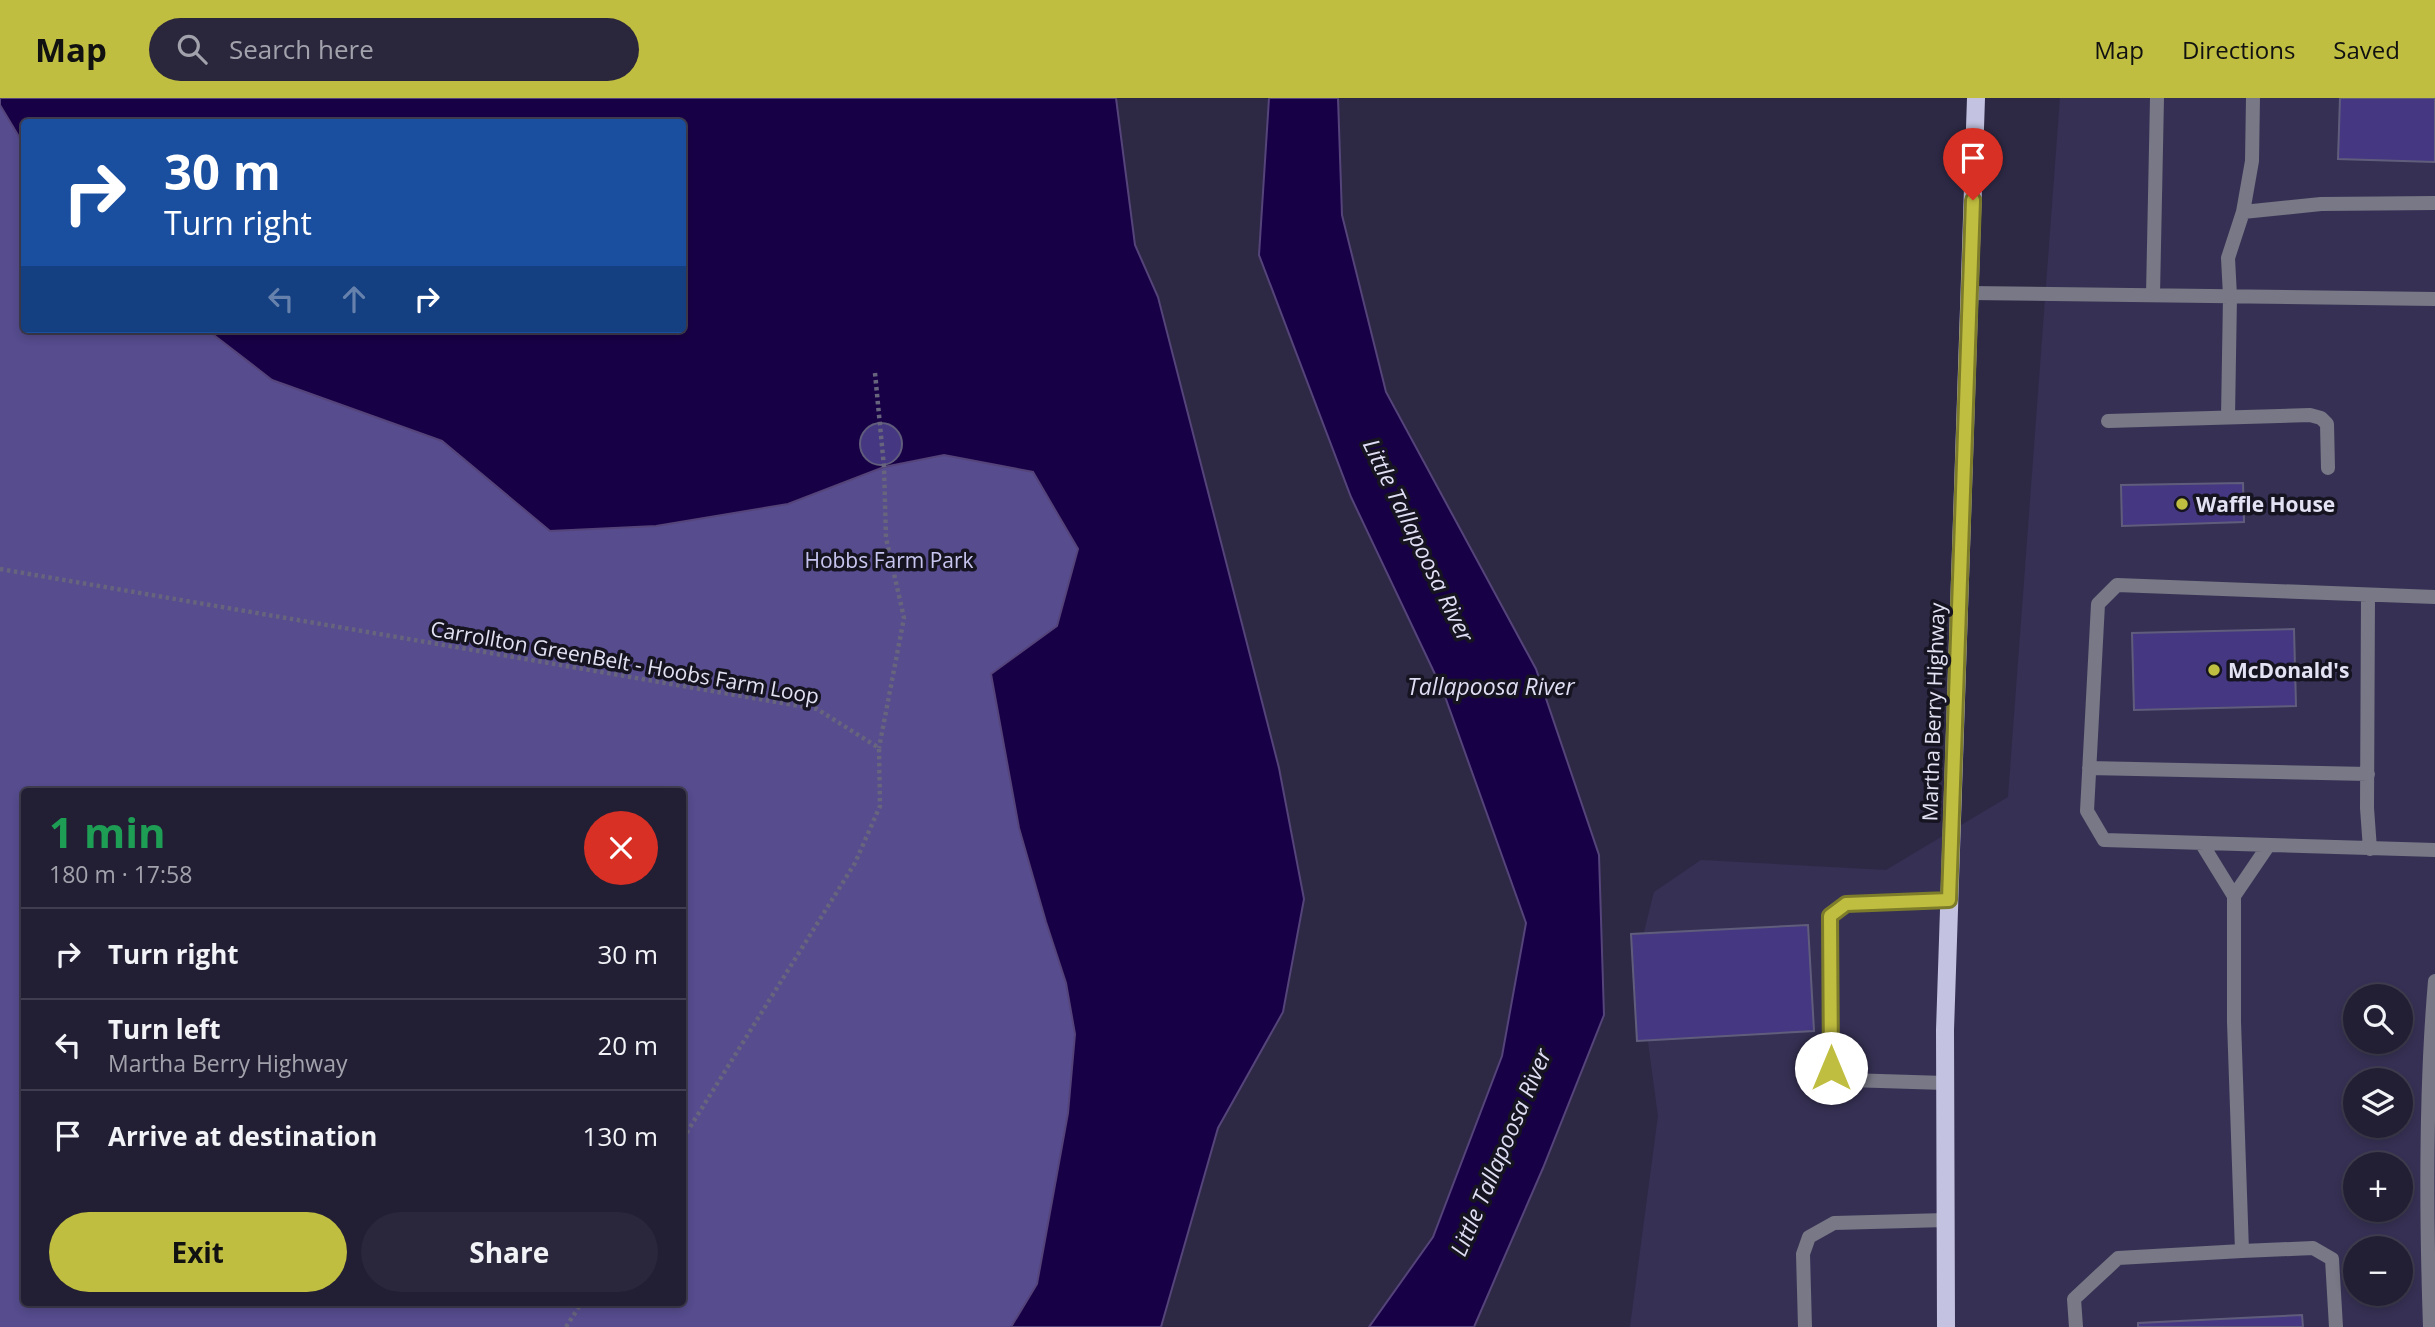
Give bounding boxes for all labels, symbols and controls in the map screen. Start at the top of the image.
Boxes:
search box [149,18,639,81]
text: Map [35,27,107,72]
icon: search [173,30,211,68]
text: Search here [229,31,374,67]
text: Map [2094,33,2144,66]
text: Directions [2182,33,2295,66]
text: Saved [2333,33,2400,66]
pin [1943,128,2003,200]
text: 30 m [164,138,281,204]
icon: arrive [1954,139,1992,177]
icon: right [49,147,140,238]
text: Turn right [164,201,312,244]
icon: left [262,280,300,318]
icon: ahead [335,280,373,318]
icon: right [408,280,446,318]
water label: Little Tallapoosa River [1356,433,1483,648]
place label: Waffle House [2196,490,2335,518]
marker: Waffle House [2174,496,2190,512]
park label: Hobbs Farm Park [804,546,974,574]
street label: Martha Berry Highway [1915,602,1951,822]
street label: Carrollton GreenBelt - Hoobs Farm Loop [429,614,821,710]
place label: McDonald's [2228,656,2349,684]
marker: McDonald's [2206,662,2222,678]
water label: Tallapoosa River [1407,670,1576,702]
text: 1 min [49,803,166,860]
button: close [584,811,658,885]
text: 180 m · 17:58 [49,858,192,890]
icon: right [49,935,87,973]
text: Turn right [108,936,239,972]
text: 30 m [597,936,658,972]
map controls [2343,984,2413,1306]
button: search [2343,984,2413,1054]
text: Turn left [108,1011,220,1047]
icon: left [49,1026,87,1064]
text: 20 m [597,1027,658,1063]
position arrow [1794,1031,1868,1105]
water label: Little Tallapoosa River [1442,1043,1559,1261]
text: Martha Berry Highway [108,1047,347,1079]
button: layers [2343,1068,2413,1138]
icon: arrive [49,1117,87,1155]
text: Arrive at destination [108,1118,377,1154]
text: 130 m [583,1118,658,1154]
button: + [2343,1152,2413,1222]
button: Exit [49,1212,347,1292]
button: Share [361,1212,658,1292]
button: − [2343,1236,2413,1306]

